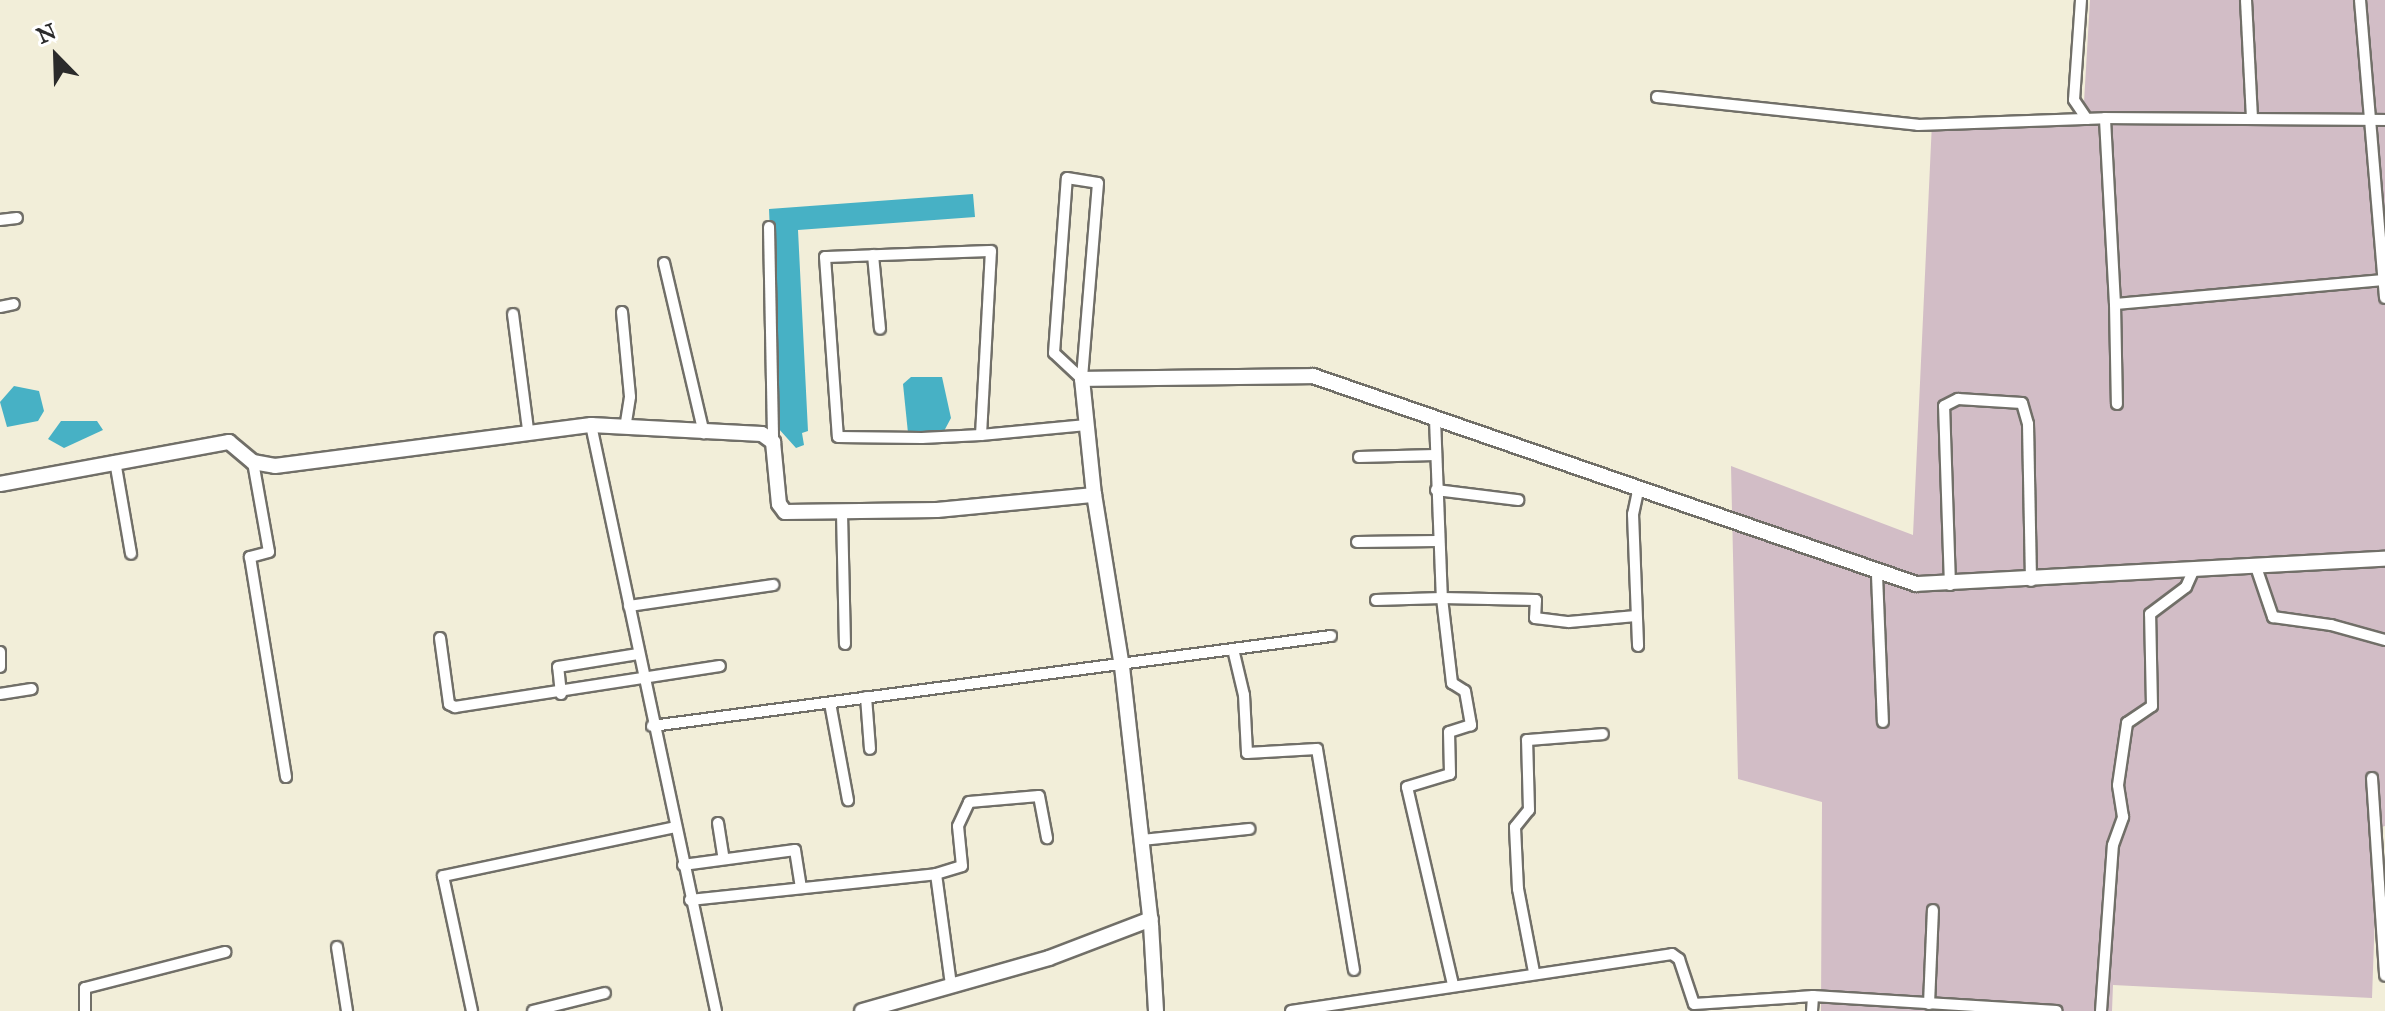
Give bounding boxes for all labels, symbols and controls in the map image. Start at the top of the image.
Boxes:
north arrow [16,16,96,96]
text: N [33,17,60,50]

